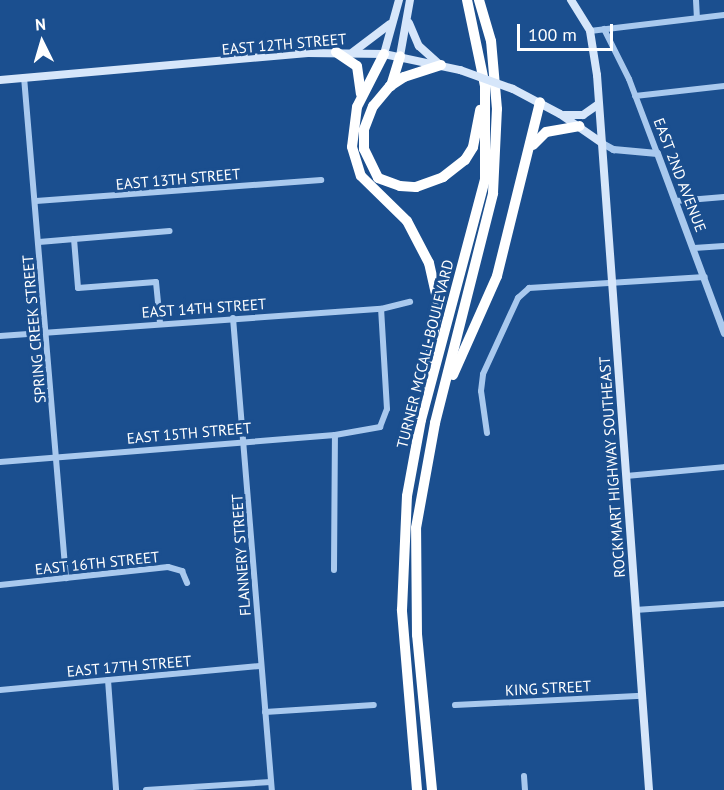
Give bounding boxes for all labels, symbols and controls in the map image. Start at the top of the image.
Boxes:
north arrow [12,12,72,72]
scale bar [520,12,616,50]
text: N [34,14,47,34]
text: 100 m [528,23,577,46]
street label: EAST 12TH STREET [221,30,347,58]
street label: EAST 2ND AVENUE [650,115,710,235]
street label: EAST 13TH STREET [115,165,241,193]
street label: SPRING CREEK STREET [19,254,49,404]
street label: TURNER MCCALL BOULEVARD [393,257,457,451]
street label: EAST 14TH STREET [141,295,267,321]
street label: ROCKMART HIGHWAY SOUTHEAST [595,355,629,579]
street label: EAST 15TH STREET [126,419,252,447]
street label: FLANNERY STREET [228,493,254,617]
street label: EAST 16TH STREET [34,547,160,579]
street label: EAST 17TH STREET [66,652,192,680]
street label: KING STREET [504,677,592,699]

